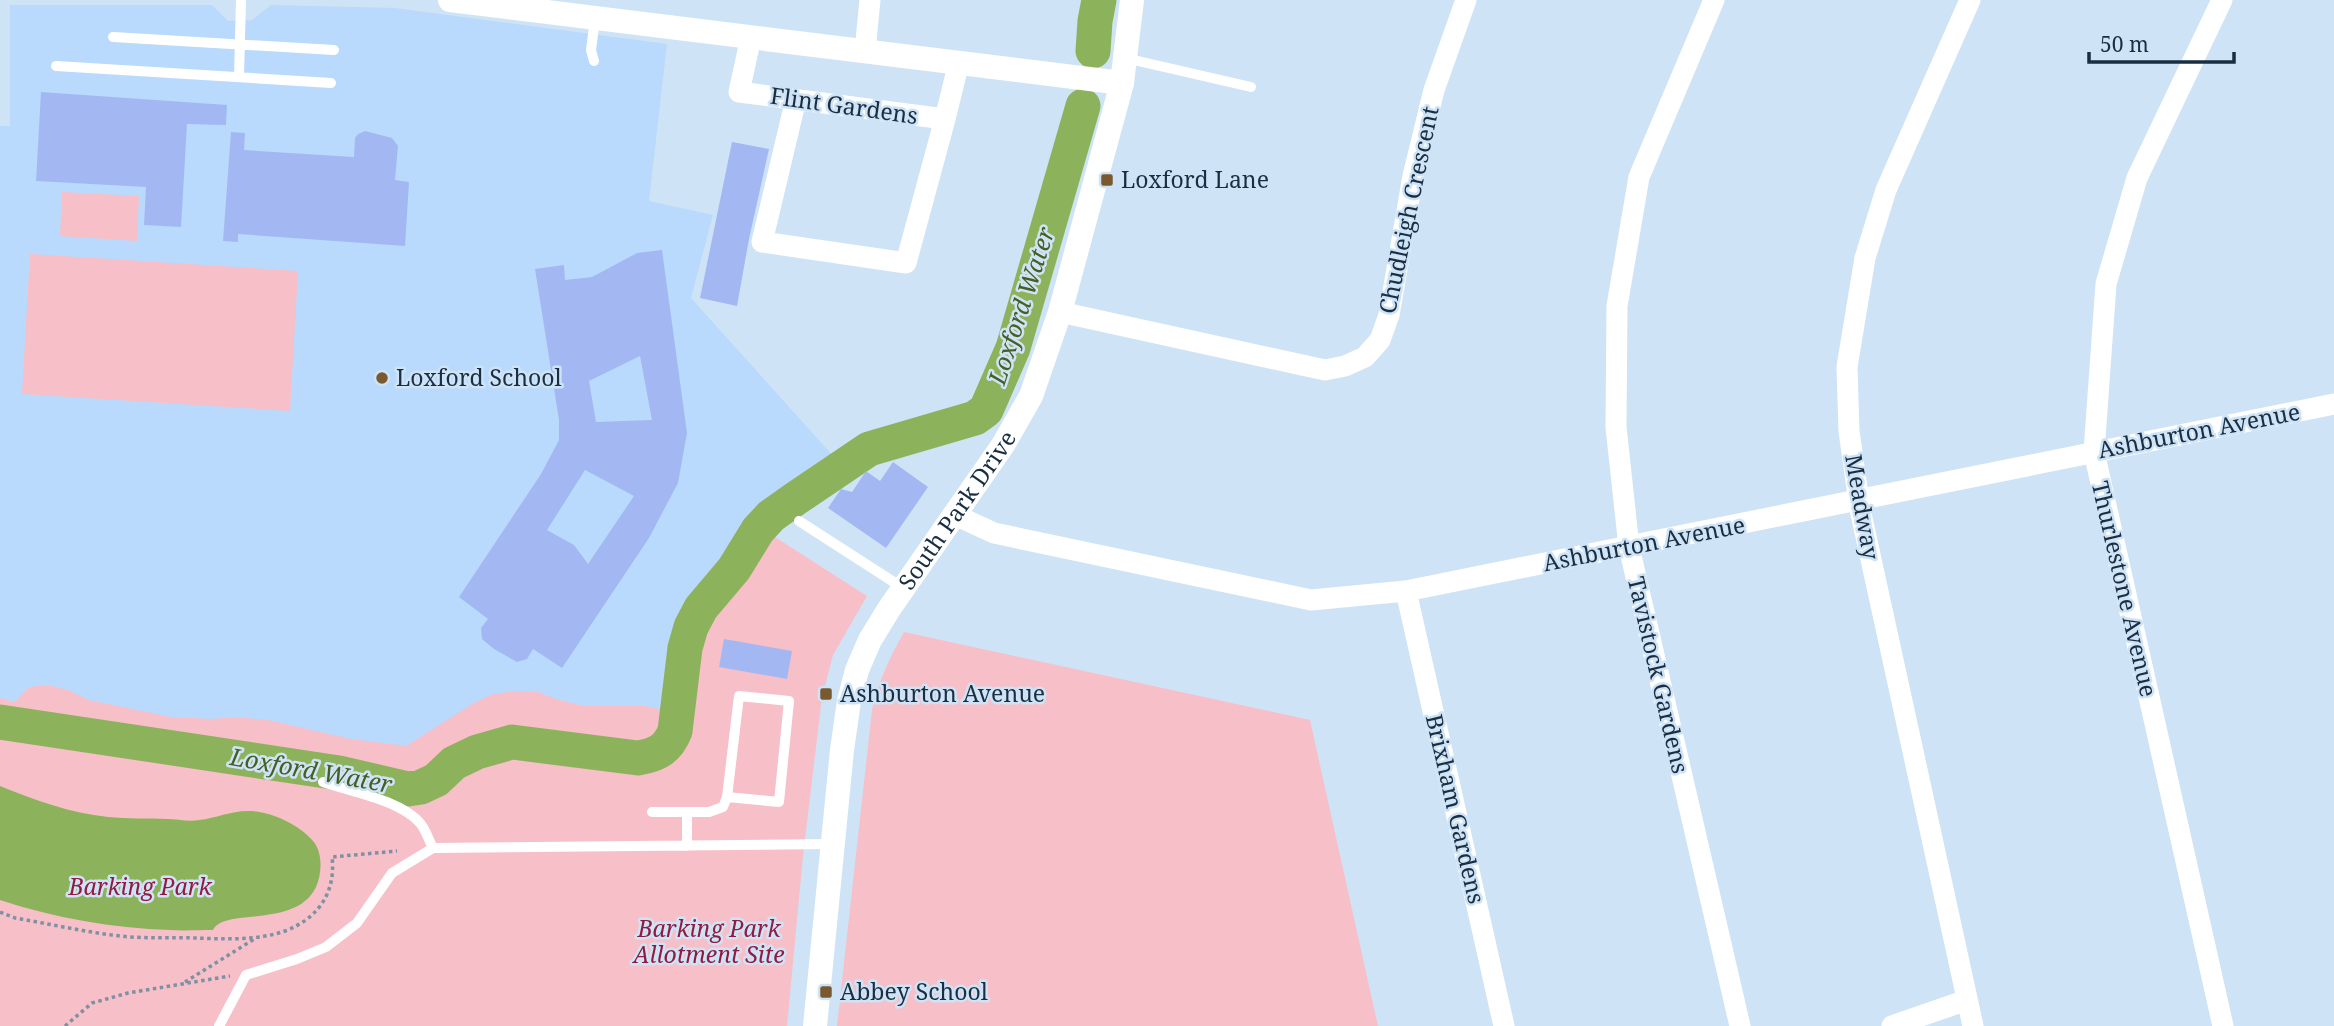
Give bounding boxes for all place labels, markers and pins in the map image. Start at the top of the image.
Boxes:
place label: Loxford Lane [1121,163,1269,195]
marker: Loxford Lane [1099,172,1115,188]
place label: Loxford School [396,361,562,393]
marker: Loxford School [374,370,390,386]
place label: Ashburton Avenue [840,677,1045,709]
marker: Ashburton Avenue [818,686,834,702]
place label: Abbey School [840,975,988,1007]
marker: Abbey School [818,984,834,1000]

